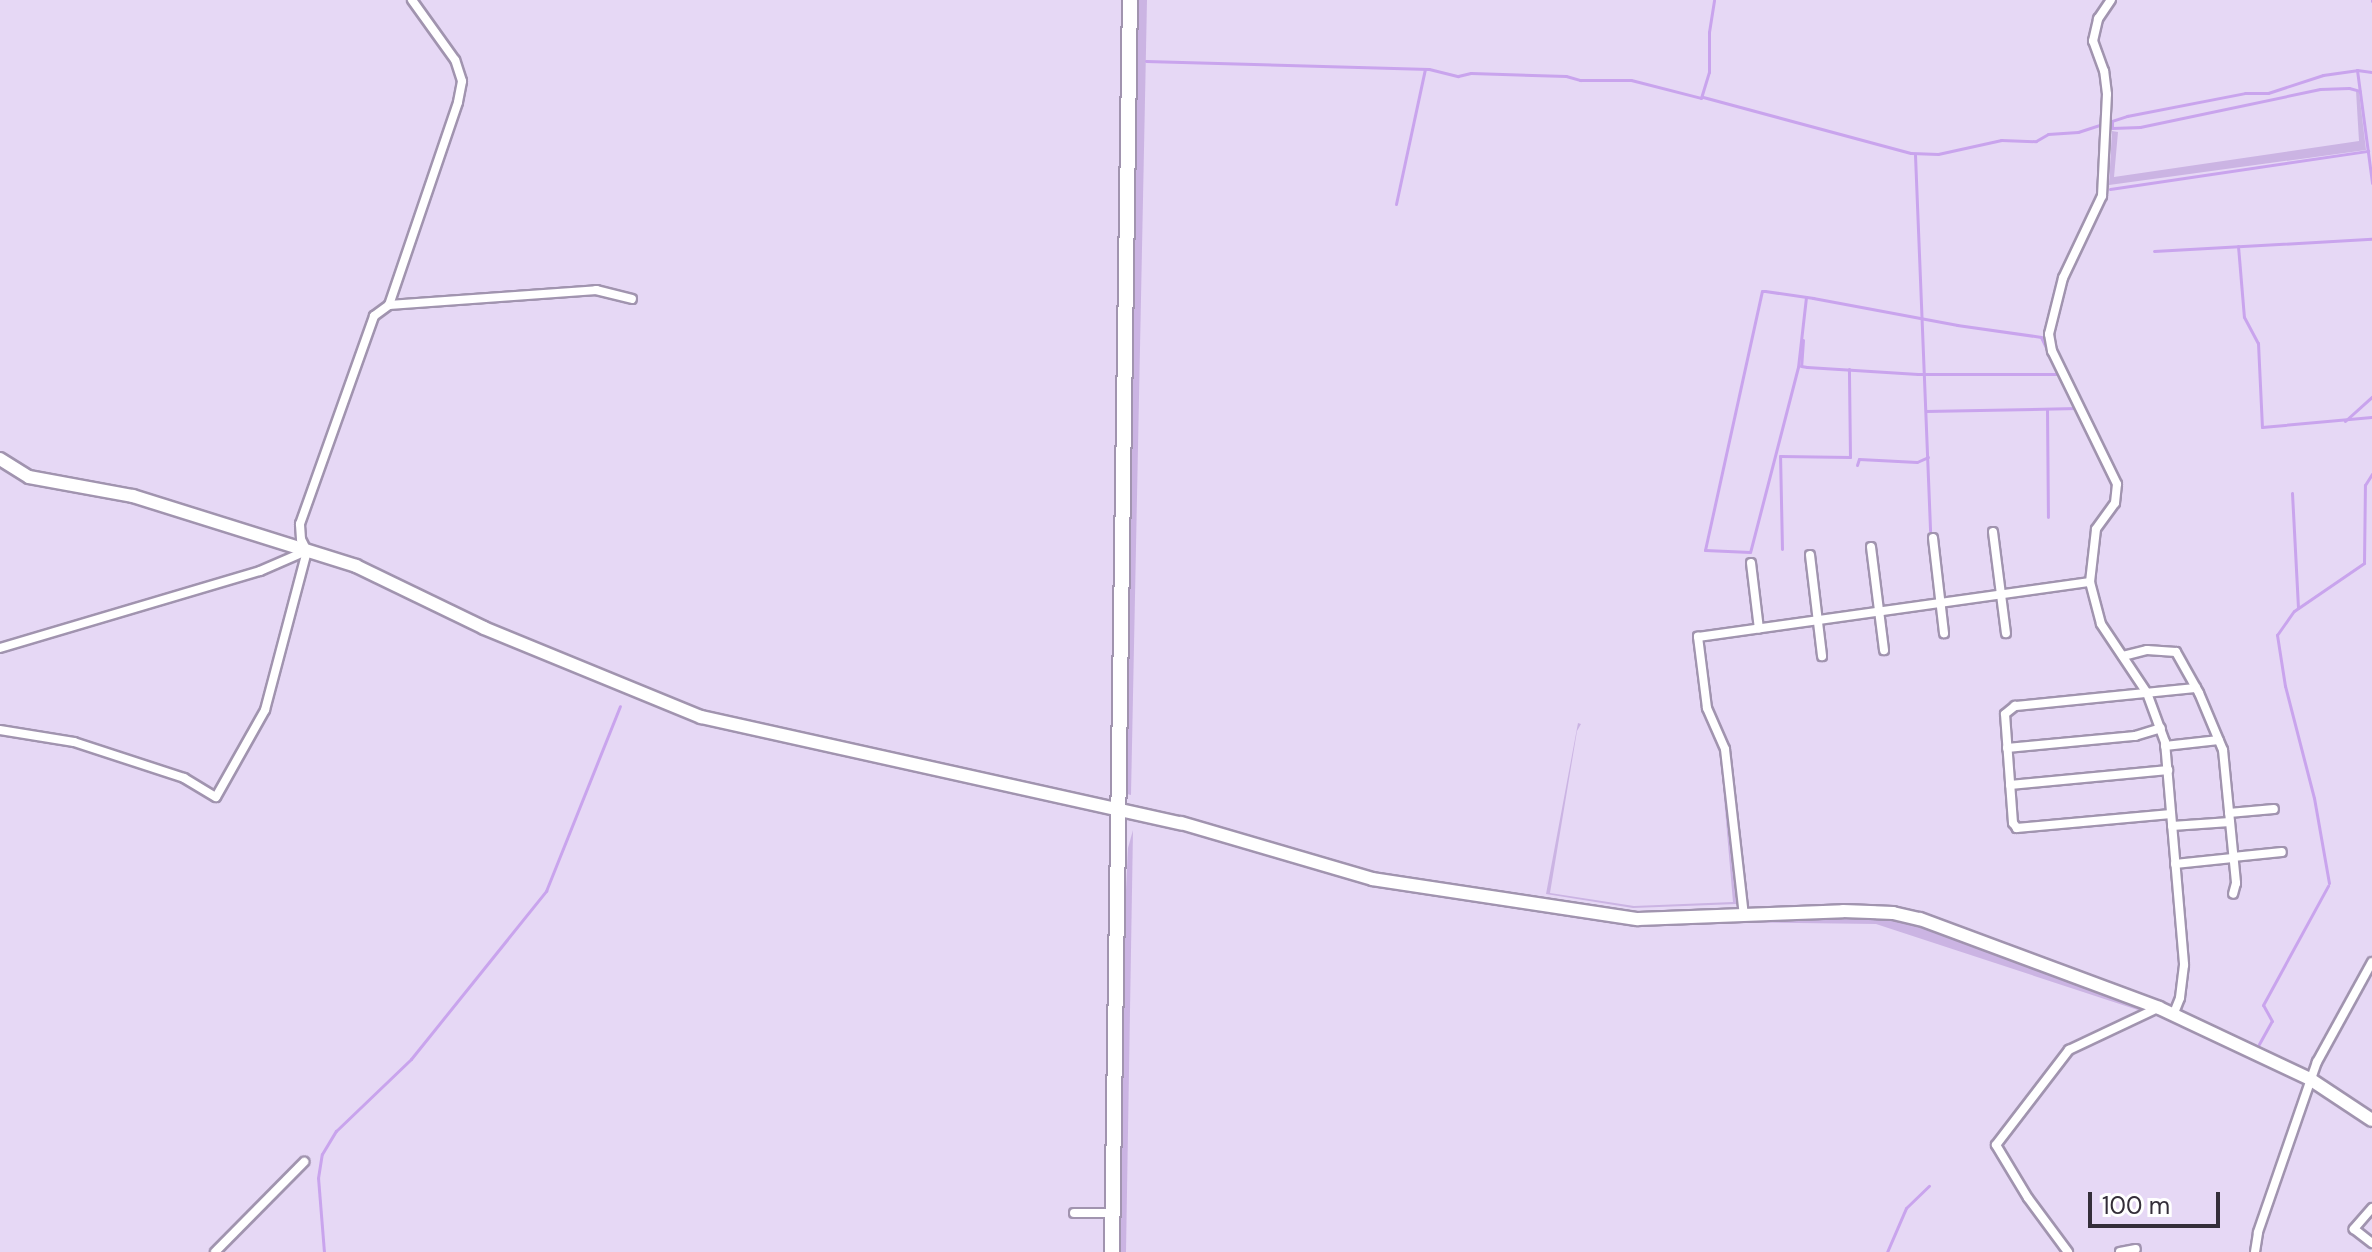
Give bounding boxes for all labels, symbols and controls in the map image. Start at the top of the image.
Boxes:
scale bar [2092,1176,2224,1226]
text: 100 m [2102,1190,2170,1221]

